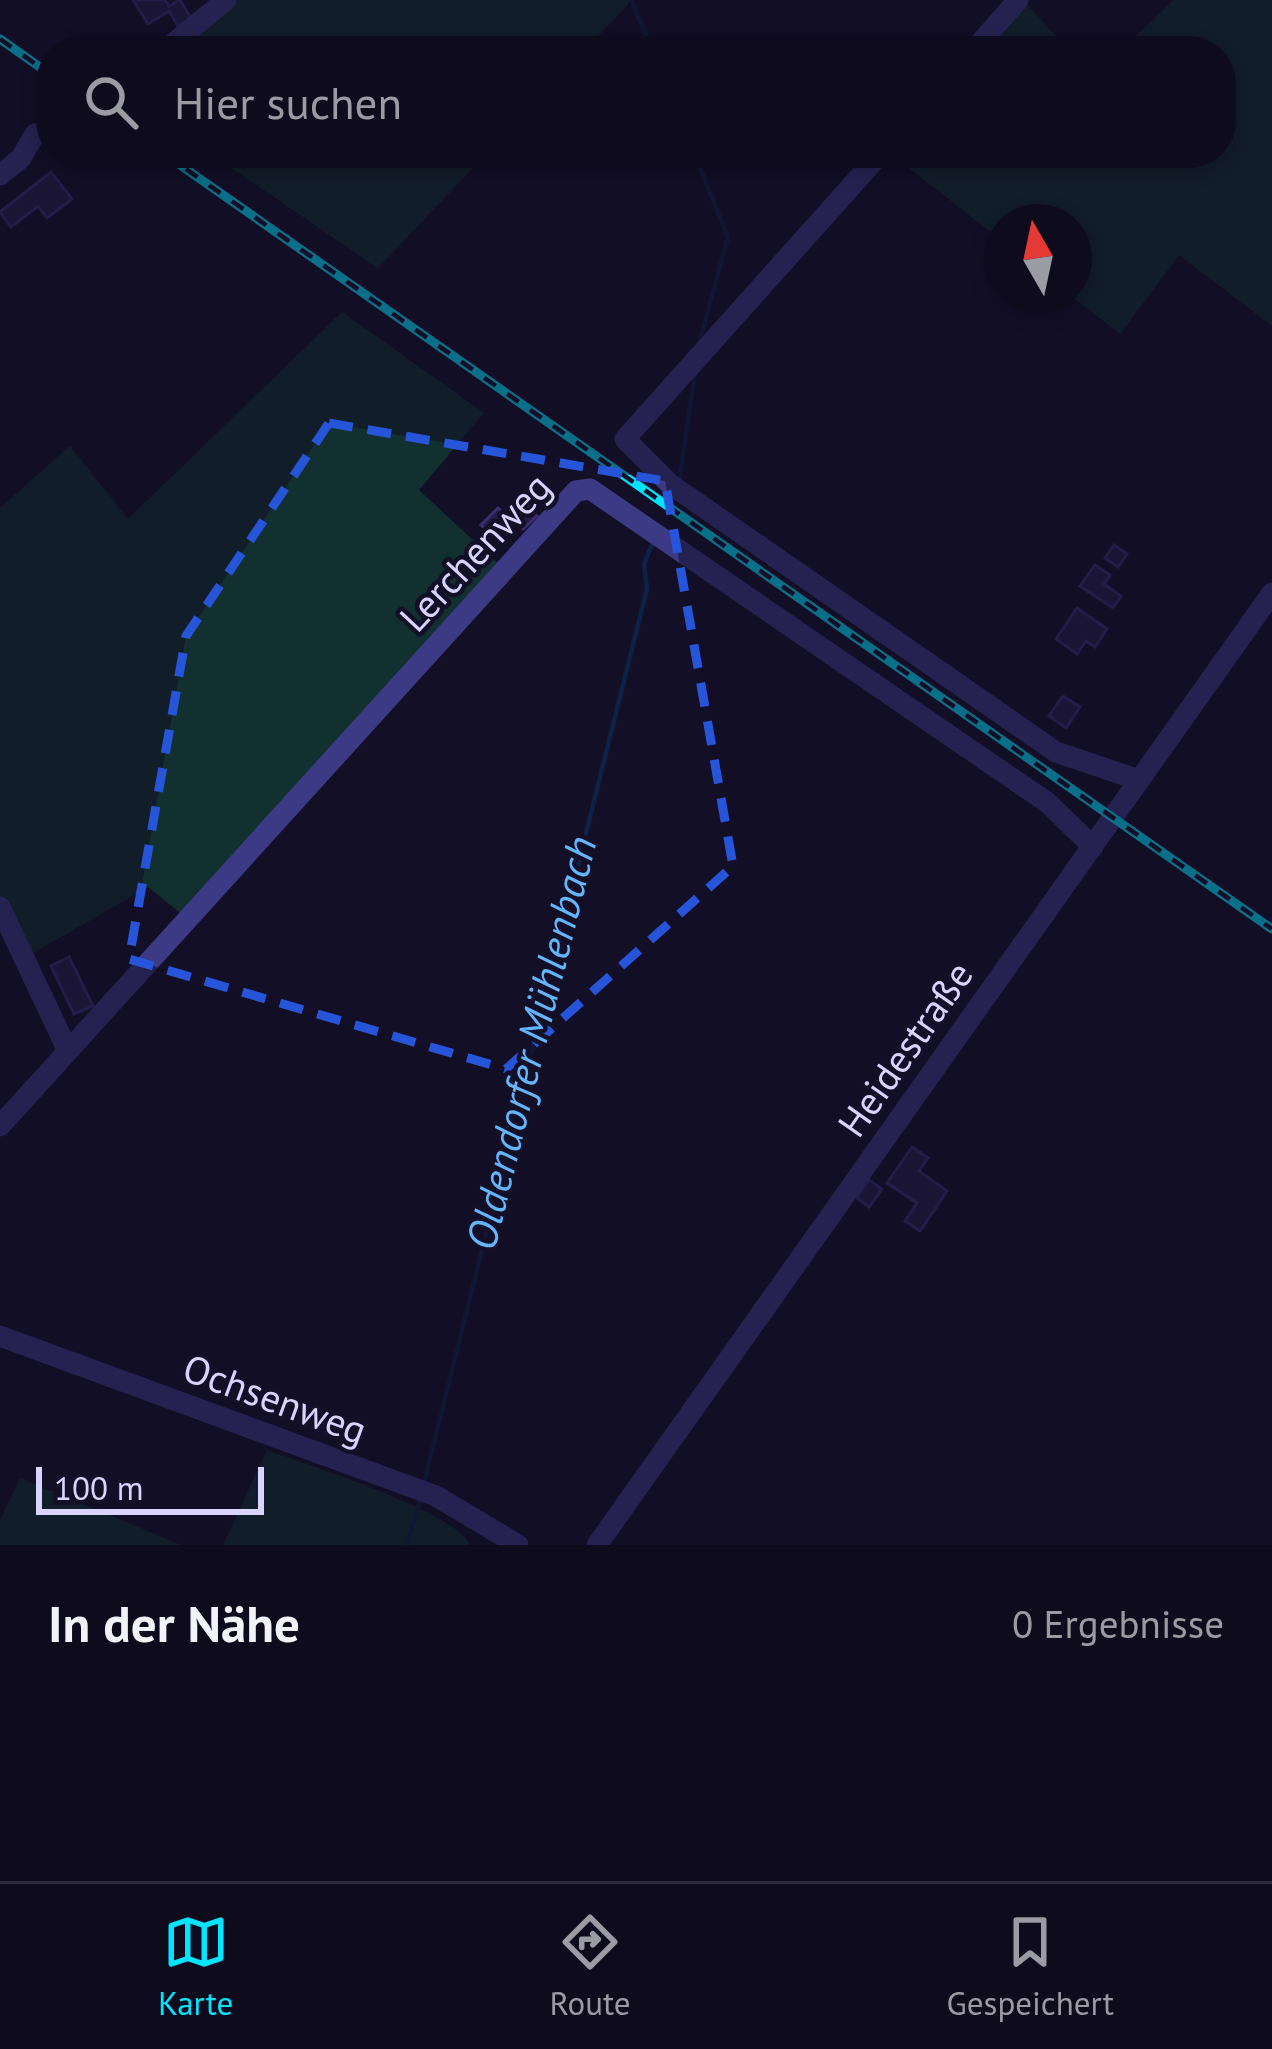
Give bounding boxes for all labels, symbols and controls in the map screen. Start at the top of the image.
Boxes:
search box [36,36,1236,168]
icon: search [78,69,144,135]
text: Hier suchen [174,73,402,131]
north arrow [984,204,1092,312]
street label: Lerchenweg [388,461,561,642]
water label: Oldendorfer Mühlenbach [453,831,608,1255]
street label: Heidestraße [826,951,984,1146]
street label: Ochsenweg [176,1342,374,1455]
scale bar [36,1461,264,1514]
text: 100 m [54,1466,144,1509]
text: In der Nähe [48,1590,300,1656]
text: 0 Ergebnisse [1012,1598,1224,1649]
tab: Karte [158,1909,233,2024]
tab: Route [549,1909,631,2024]
tab: Gespeichert [947,1909,1114,2024]

